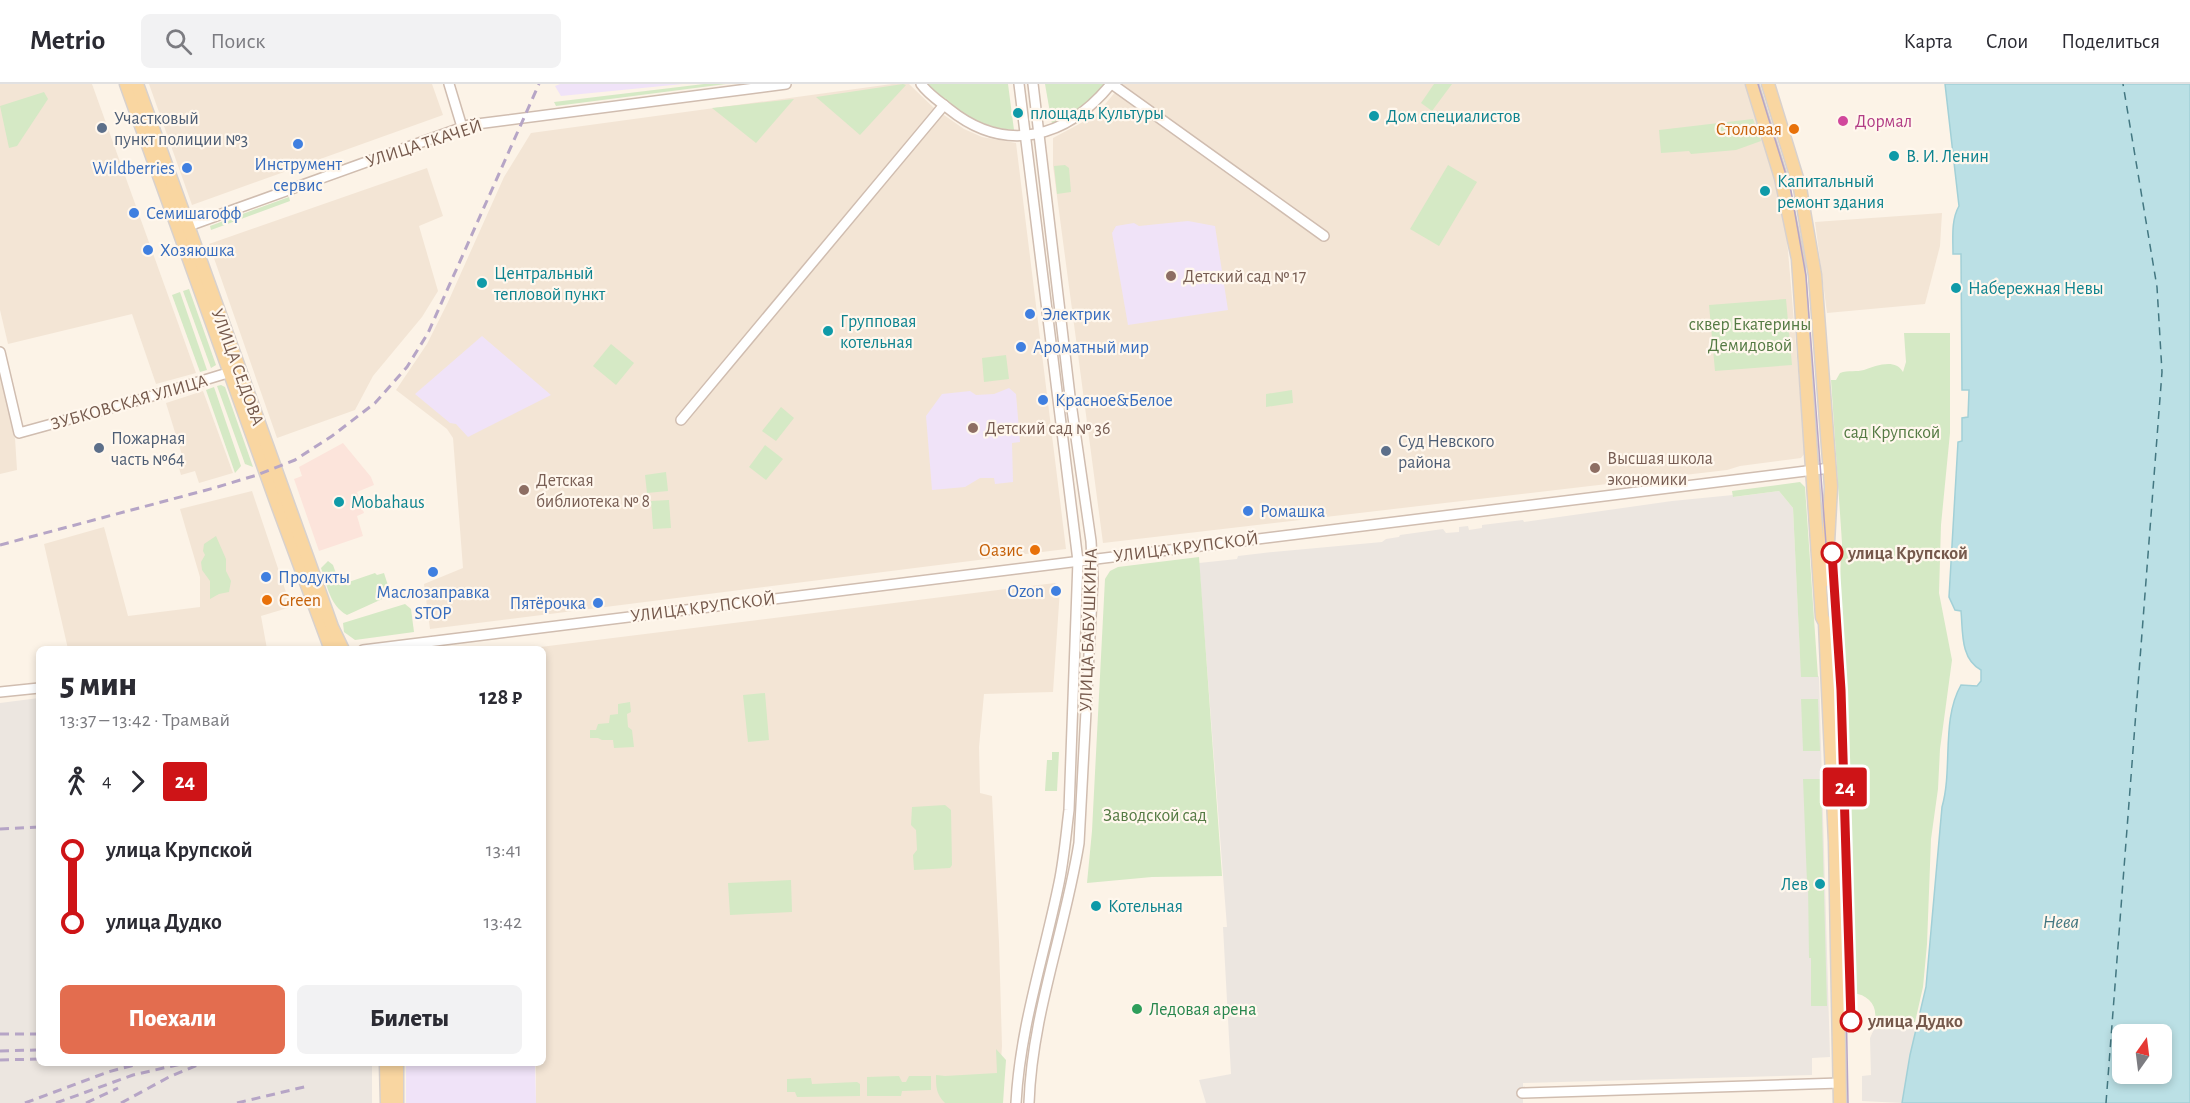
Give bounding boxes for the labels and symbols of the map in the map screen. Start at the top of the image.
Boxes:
place label: площадь Культуры [1030,105,1164,123]
marker: площадь Культуры [1011,106,1025,120]
place label: Дом специалистов [1386,108,1521,126]
marker: Дом специалистов [1367,109,1381,123]
place label: Участковый пункт полиции №3 [114,110,248,149]
place label: Дормал [1855,113,1912,131]
marker: Дормал [1836,114,1850,128]
street label: УЛИЦА ТКАЧЕЙ [363,115,485,171]
marker: Участковый пункт полиции №3 [95,121,109,135]
place label: Столовая [1716,121,1782,139]
marker: Столовая [1787,122,1801,136]
marker: Инструмент сервис [291,137,305,151]
place label: В. И. Ленин [1906,148,1989,166]
marker: В. И. Ленин [1887,149,1901,163]
place label: Инструмент сервис [254,156,342,195]
place label: Wildberries [92,160,175,178]
marker: Wildberries [180,161,194,175]
place label: Капитальный ремонт здания [1777,173,1884,212]
marker: Капитальный ремонт здания [1758,184,1772,198]
place label: Семишагофф [146,205,242,223]
marker: Семишагофф [127,206,141,220]
place label: Хозяюшка [160,242,235,260]
marker: Хозяюшка [141,243,155,257]
place label: Центральный тепловой пункт [493,265,606,304]
place label: Детский сад № 17 [1183,268,1306,286]
marker: Детский сад № 17 [1164,269,1178,283]
marker: Центральный тепловой пункт [475,276,489,290]
place label: Набережная Невы [1968,279,2104,298]
marker: Набережная Невы [1949,281,1963,295]
place label: Электрик [1042,306,1111,324]
street label: УЛИЦА СЕДОВА [208,307,267,429]
marker: Электрик [1023,307,1037,321]
place label: Групповая котельная [840,313,917,352]
park label: сквер Екатерины Демидовой [1689,316,1811,355]
marker: Групповая котельная [821,324,835,338]
place label: Ароматный мир [1033,339,1149,357]
marker: Ароматный мир [1014,340,1028,354]
street label: ЗУБКОВСКАЯ УЛИЦА [49,372,210,434]
place label: Красное&Белое [1055,392,1173,410]
marker: Красное&Белое [1036,393,1050,407]
place label: Детский сад № 36 [985,420,1110,438]
marker: Детский сад № 36 [966,421,980,435]
park label: сад Крупской [1844,424,1940,442]
place label: Пожарная часть №64 [111,430,186,469]
place label: Суд Невского района [1398,433,1495,472]
marker: Пожарная часть №64 [92,441,106,455]
marker: Суд Невского района [1379,444,1393,458]
place label: Высшая школа экономики [1607,450,1713,489]
marker: Высшая школа экономики [1588,461,1602,475]
place label: Детская библиотека № 8 [536,472,650,511]
marker: Детская библиотека № 8 [517,483,531,497]
place label: Mobahaus [351,494,425,512]
marker: Mobahaus [332,495,346,509]
place label: Ромашка [1260,503,1325,521]
marker: Ромашка [1241,504,1255,518]
street label: УЛИЦА КРУПСКОЙ [1112,528,1260,566]
place label: Оазис [979,542,1023,560]
marker: улица Крупской [1821,542,1843,564]
marker: Оазис [1028,543,1042,557]
place label: улица Крупской [1847,545,1968,563]
street label: УЛИЦА БАБУШКИНА [1077,548,1101,712]
marker: Маслозаправка STOP [426,565,440,579]
place label: Продукты [278,569,350,587]
marker: Продукты [259,570,273,584]
place label: Ozon [1007,583,1044,601]
place label: Маслозаправка STOP [376,584,490,623]
marker: Ozon [1049,584,1063,598]
street label: УЛИЦА КРУПСКОЙ [629,588,777,626]
place label: Green [279,592,321,610]
marker: Green [260,593,274,607]
place label: Пятёрочка [509,595,586,613]
marker: Пятёрочка [591,596,605,610]
line badge: 24 [1818,768,1872,806]
park label: Заводской сад [1103,807,1207,825]
place label: Лев [1781,876,1808,894]
marker: Лев [1813,877,1827,891]
place label: Котельная [1108,898,1183,916]
marker: Котельная [1089,899,1103,913]
water label: Нева [2043,912,2079,932]
place label: Ледовая арена [1149,1001,1256,1019]
marker: Ледовая арена [1130,1002,1144,1016]
marker: улица Дудко [1840,1010,1862,1032]
place label: улица Дудко [1867,1013,1963,1031]
north arrow [2112,1024,2172,1084]

